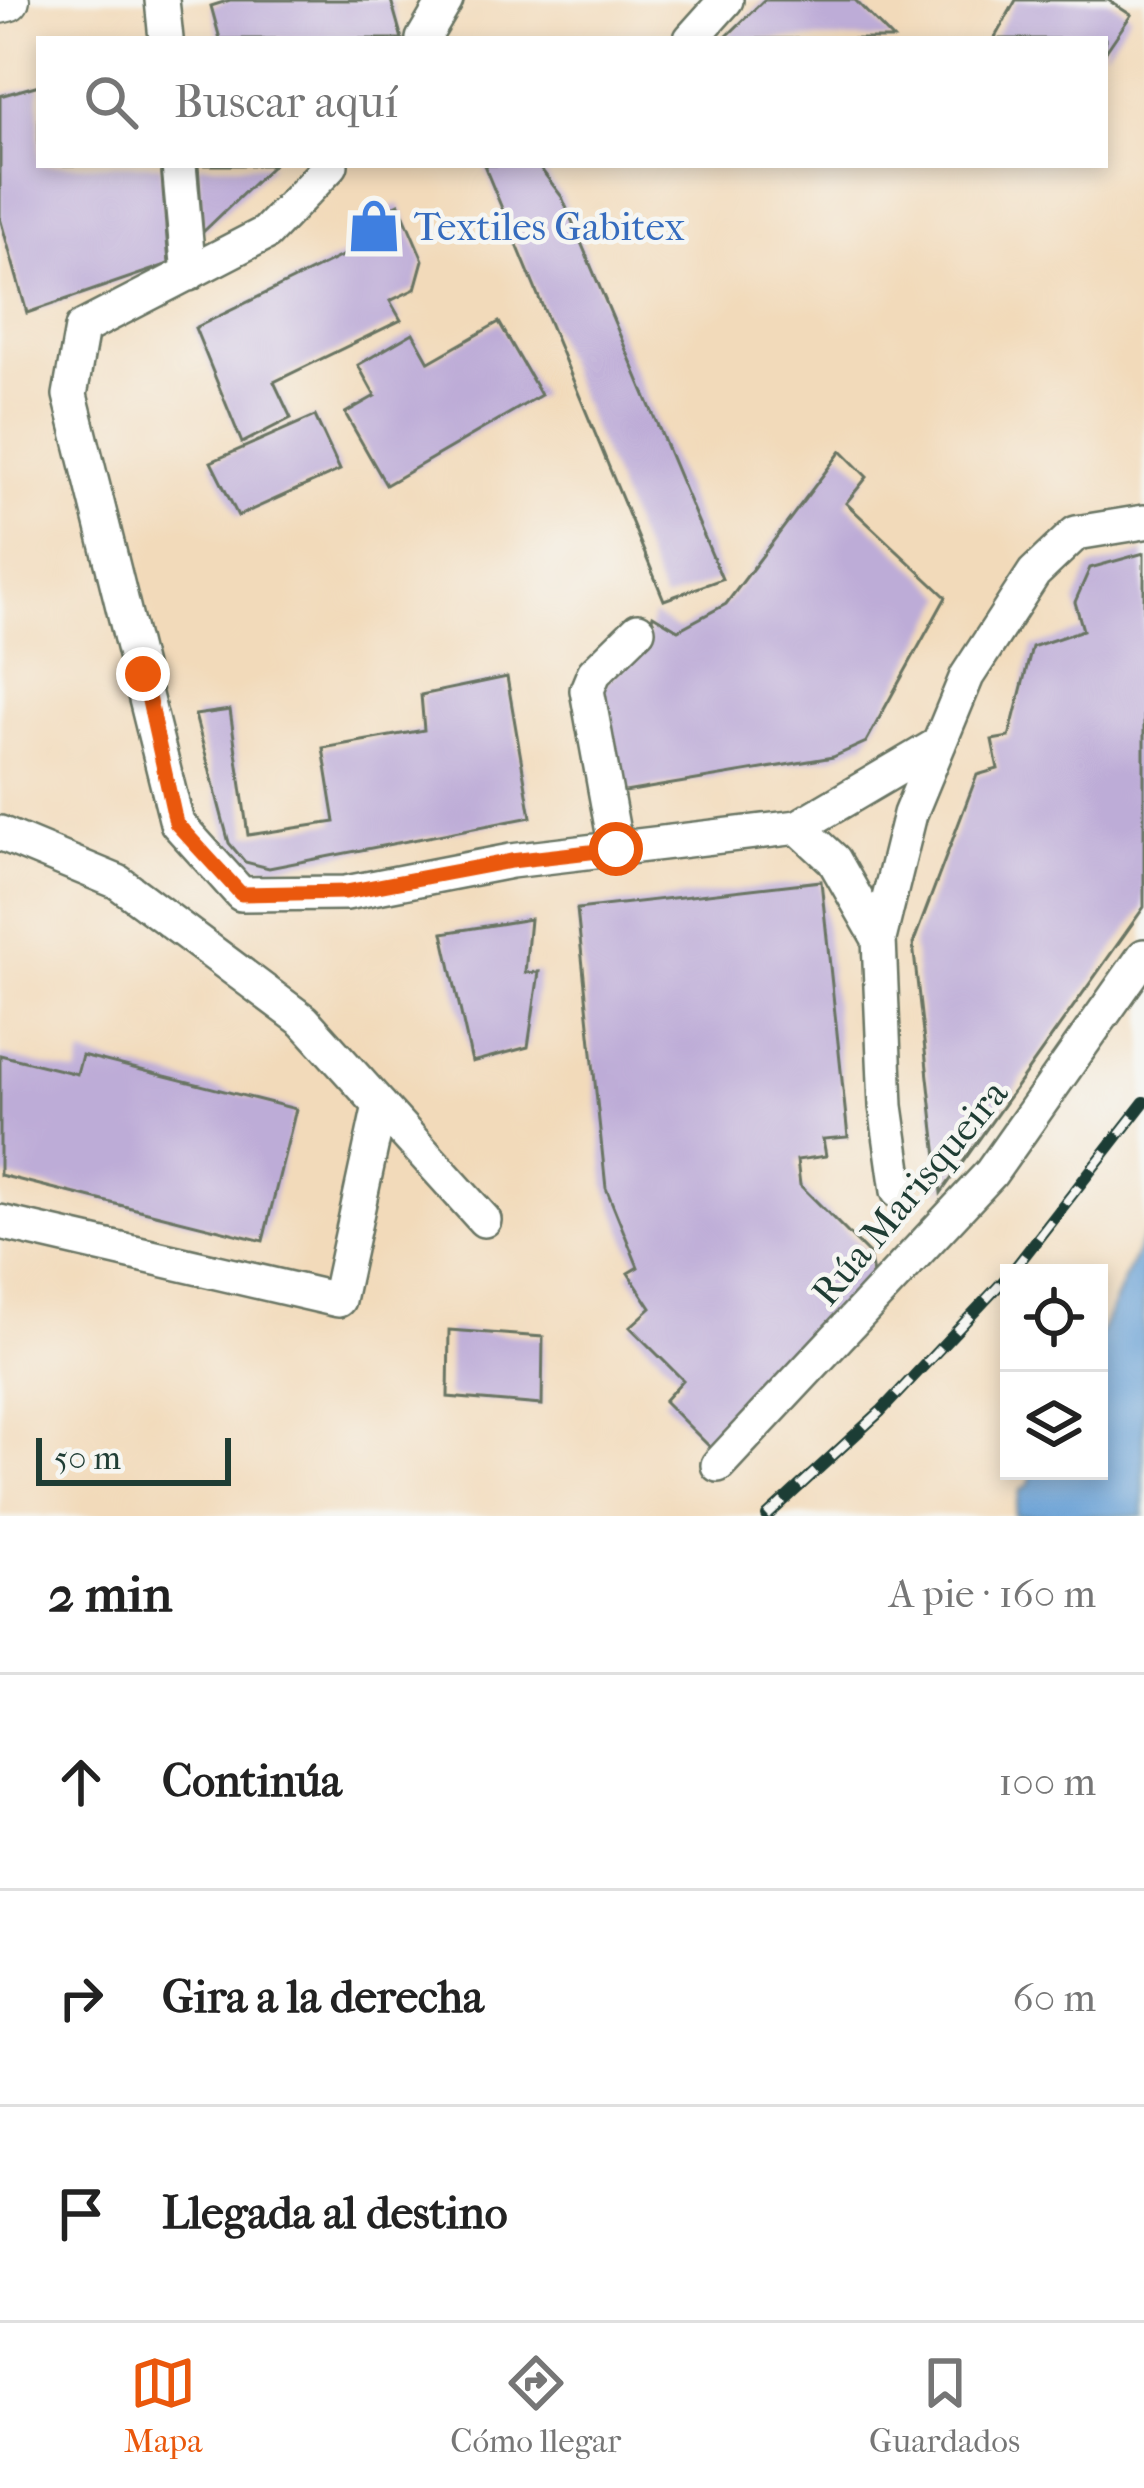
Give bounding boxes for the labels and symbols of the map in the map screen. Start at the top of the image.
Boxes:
shop icon: Textiles Gabitex [345,197,403,255]
place label: Textiles Gabitex [414,204,685,250]
route end [116,647,170,701]
route start [589,822,643,876]
street label: Rúa Marisqueira [802,1070,1018,1315]
scale bar [36,1432,231,1485]

